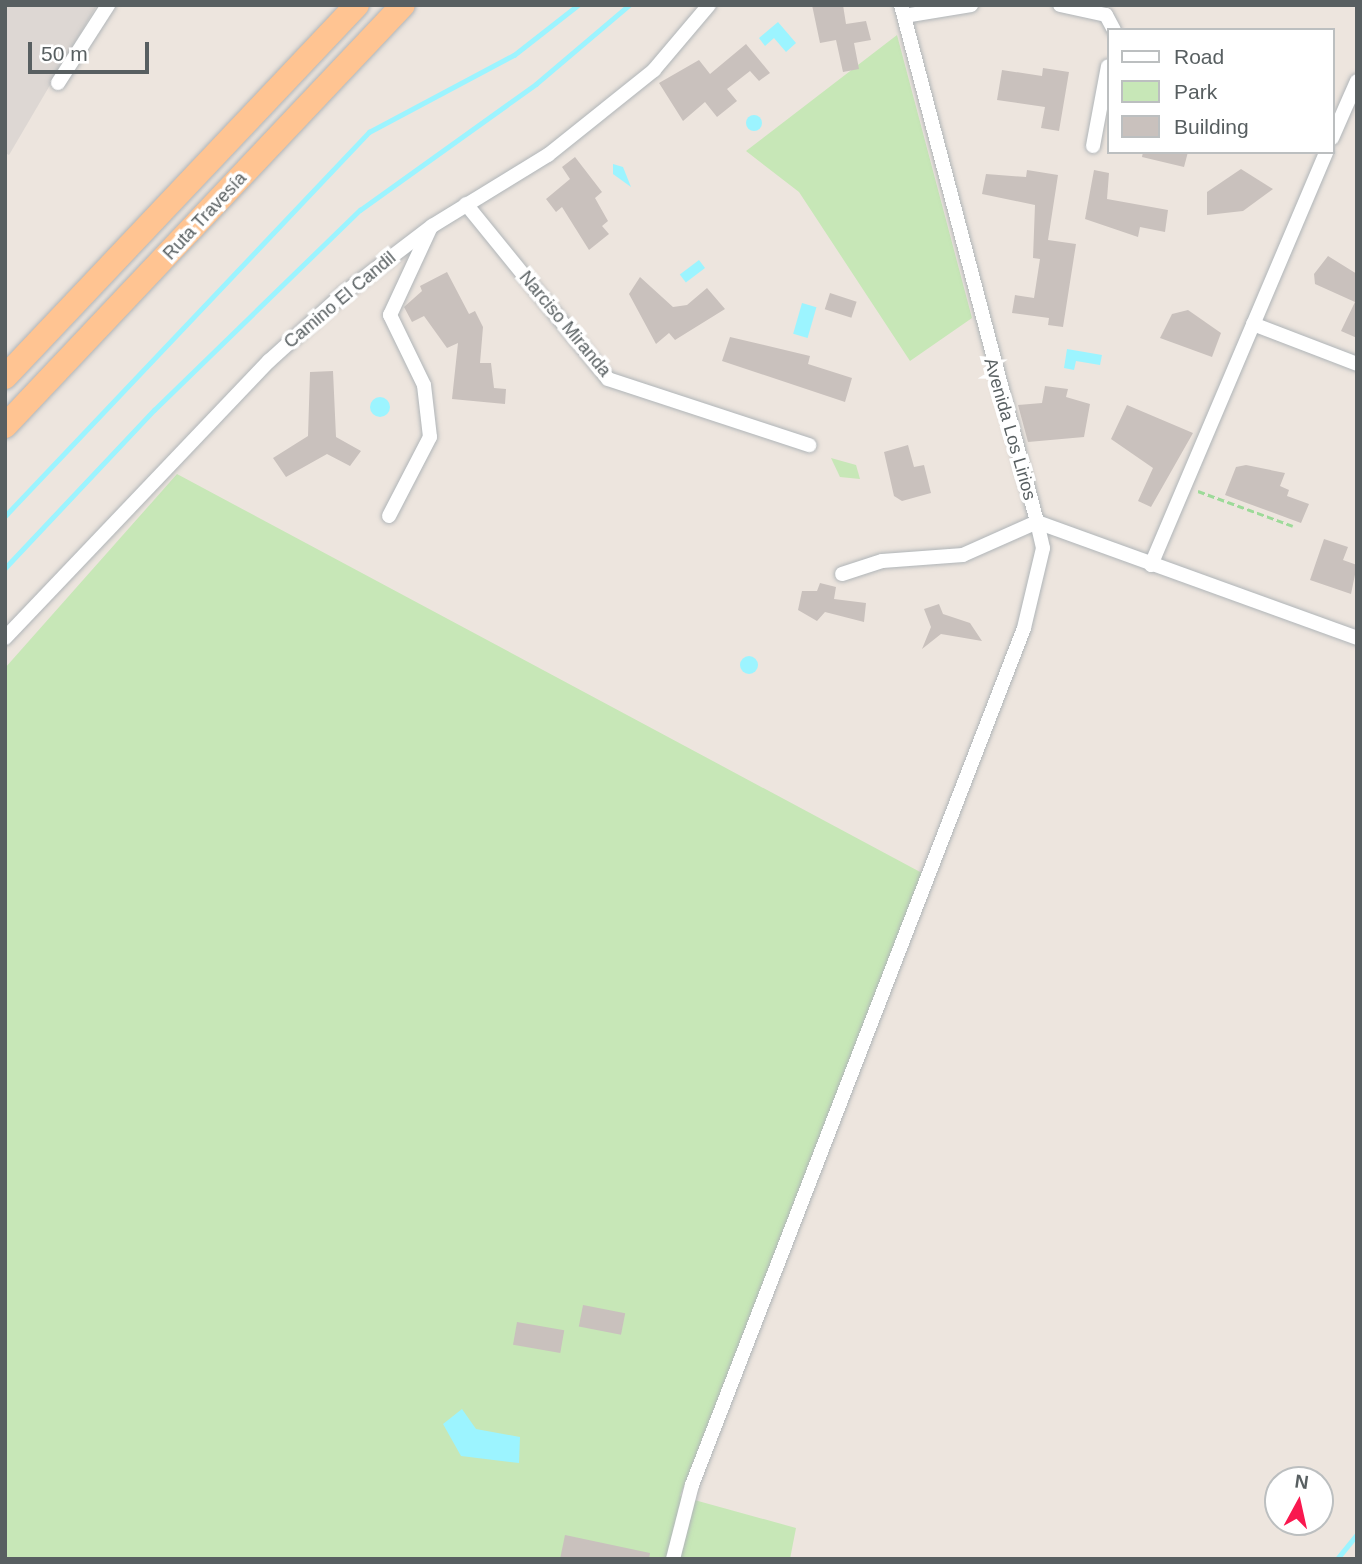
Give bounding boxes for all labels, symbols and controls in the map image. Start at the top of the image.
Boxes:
scale bar [32,28,152,72]
legend [1106,28,1334,154]
text: 50 m [41,42,88,65]
text: Road [1174,45,1224,68]
text: Park [1174,80,1217,103]
text: Building [1174,115,1249,138]
street label: Ruta Travesía [159,168,251,264]
street label: Camino El Candil [280,247,400,353]
street label: Narciso Miranda [515,267,615,381]
street label: Avenida Los Lirios [979,355,1041,503]
north arrow [1264,1466,1334,1536]
text: N [1293,1470,1310,1493]

